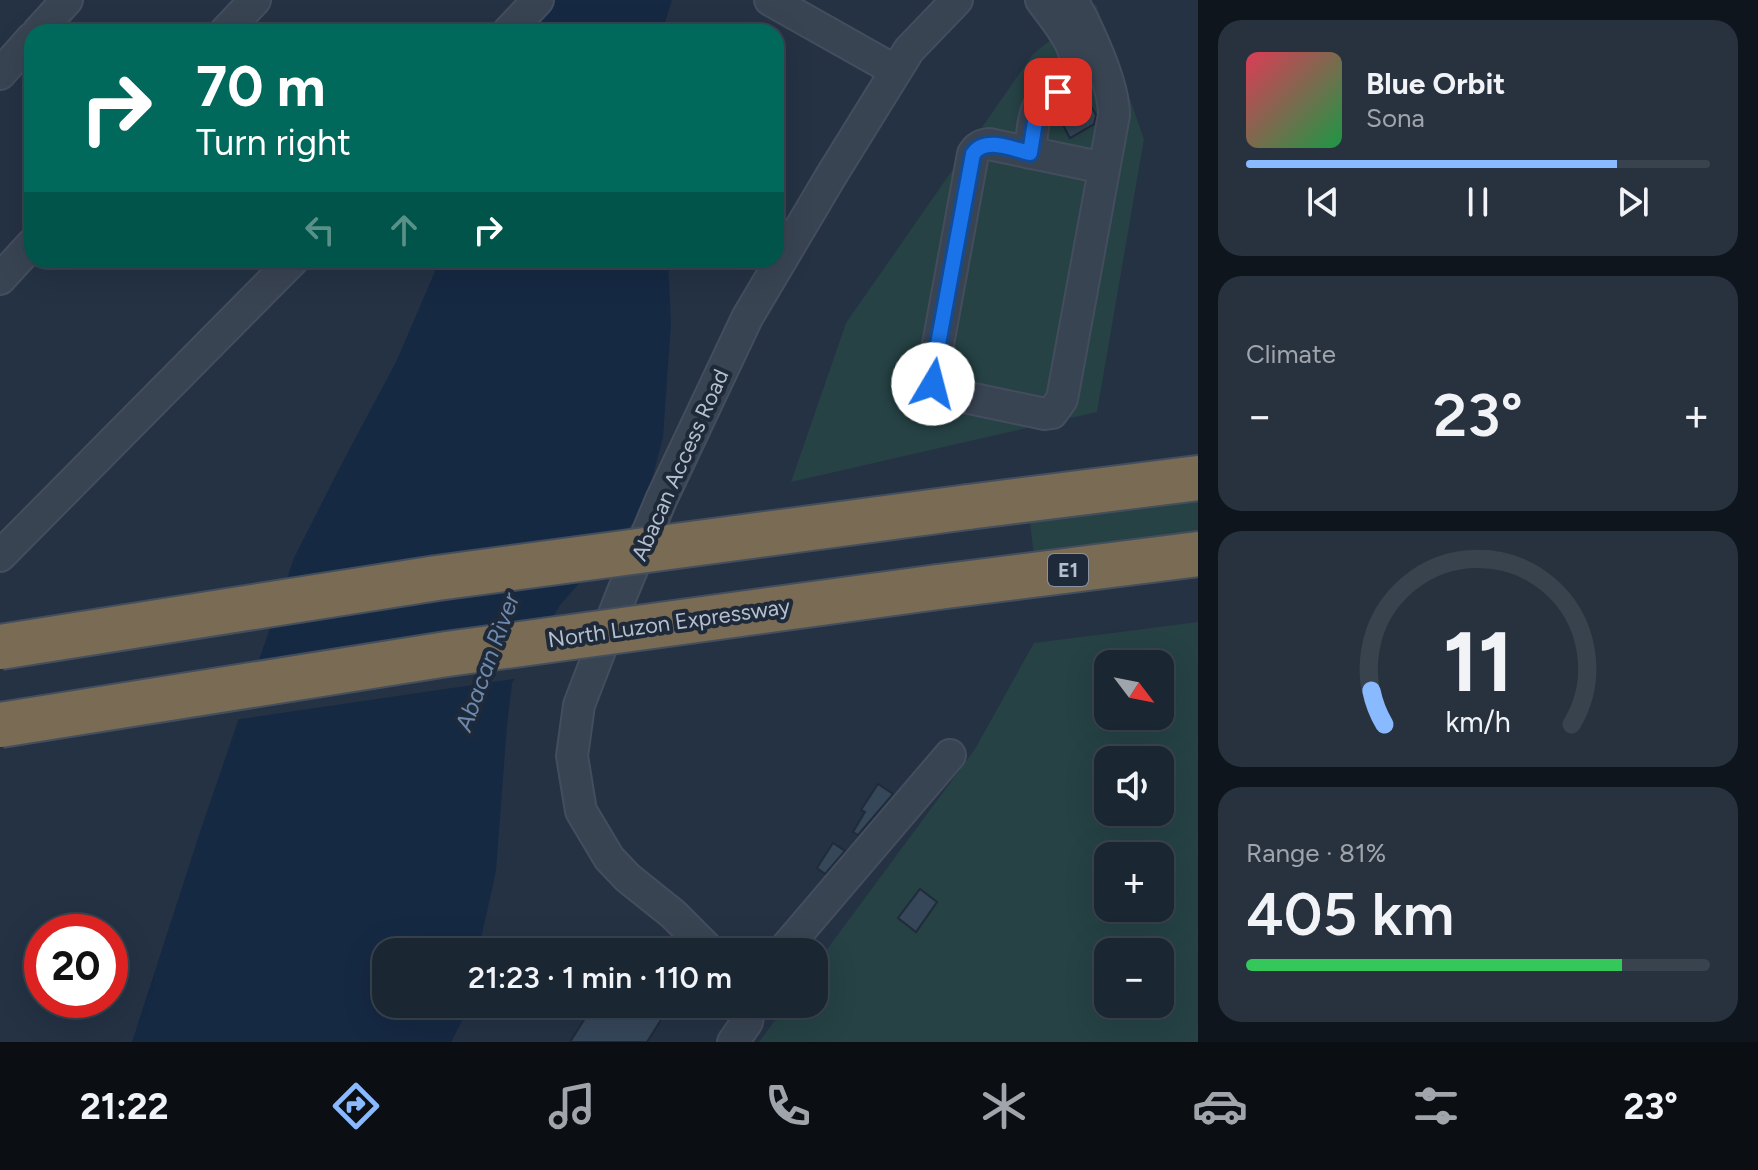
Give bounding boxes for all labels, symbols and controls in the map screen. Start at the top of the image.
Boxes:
text: 70 m [196,53,326,120]
icon: right [64,56,168,160]
pin [1024,58,1092,126]
text: Blue Orbit [1366,65,1505,102]
icon: arrive [1036,70,1080,114]
text: Sona [1366,102,1425,134]
text: Turn right [196,121,351,164]
icon: previous [1301,180,1345,224]
icon: pause [1456,180,1500,224]
icon: next [1611,180,1655,224]
icon: left [298,208,342,252]
icon: ahead [382,208,426,252]
icon: right [466,208,510,252]
text: Climate [1246,338,1336,370]
position arrow [891,342,975,426]
street label: Abacan Access Road [626,365,734,565]
text: 23° [1433,379,1523,451]
text: − [1246,389,1273,442]
text: + [1683,389,1710,442]
road number: E1 [1048,554,1088,586]
water label: Abacan River [448,588,526,736]
street label: North Luzon Expressway [546,593,792,653]
text: 11 [1443,611,1513,711]
north arrow [1094,650,1174,730]
map controls [1094,650,1174,1018]
text: km/h [1445,705,1511,739]
button: sound [1094,746,1174,826]
text: Range · 81% [1246,837,1386,869]
button: + [1094,842,1174,922]
text: 405 km [1246,878,1454,950]
speed limit sign: 20 [24,914,128,1018]
button: − [1094,938,1174,1018]
text: 21:23 · 1 min · 110 m [468,959,732,996]
icon: directions [328,1078,384,1134]
icon: music [544,1078,600,1134]
icon: phone [760,1078,816,1134]
icon: climate [976,1078,1032,1134]
icon: car [1192,1078,1248,1134]
icon: filters [1408,1078,1464,1134]
text: 21:22 [80,1085,168,1128]
text: 23° [1624,1085,1678,1128]

